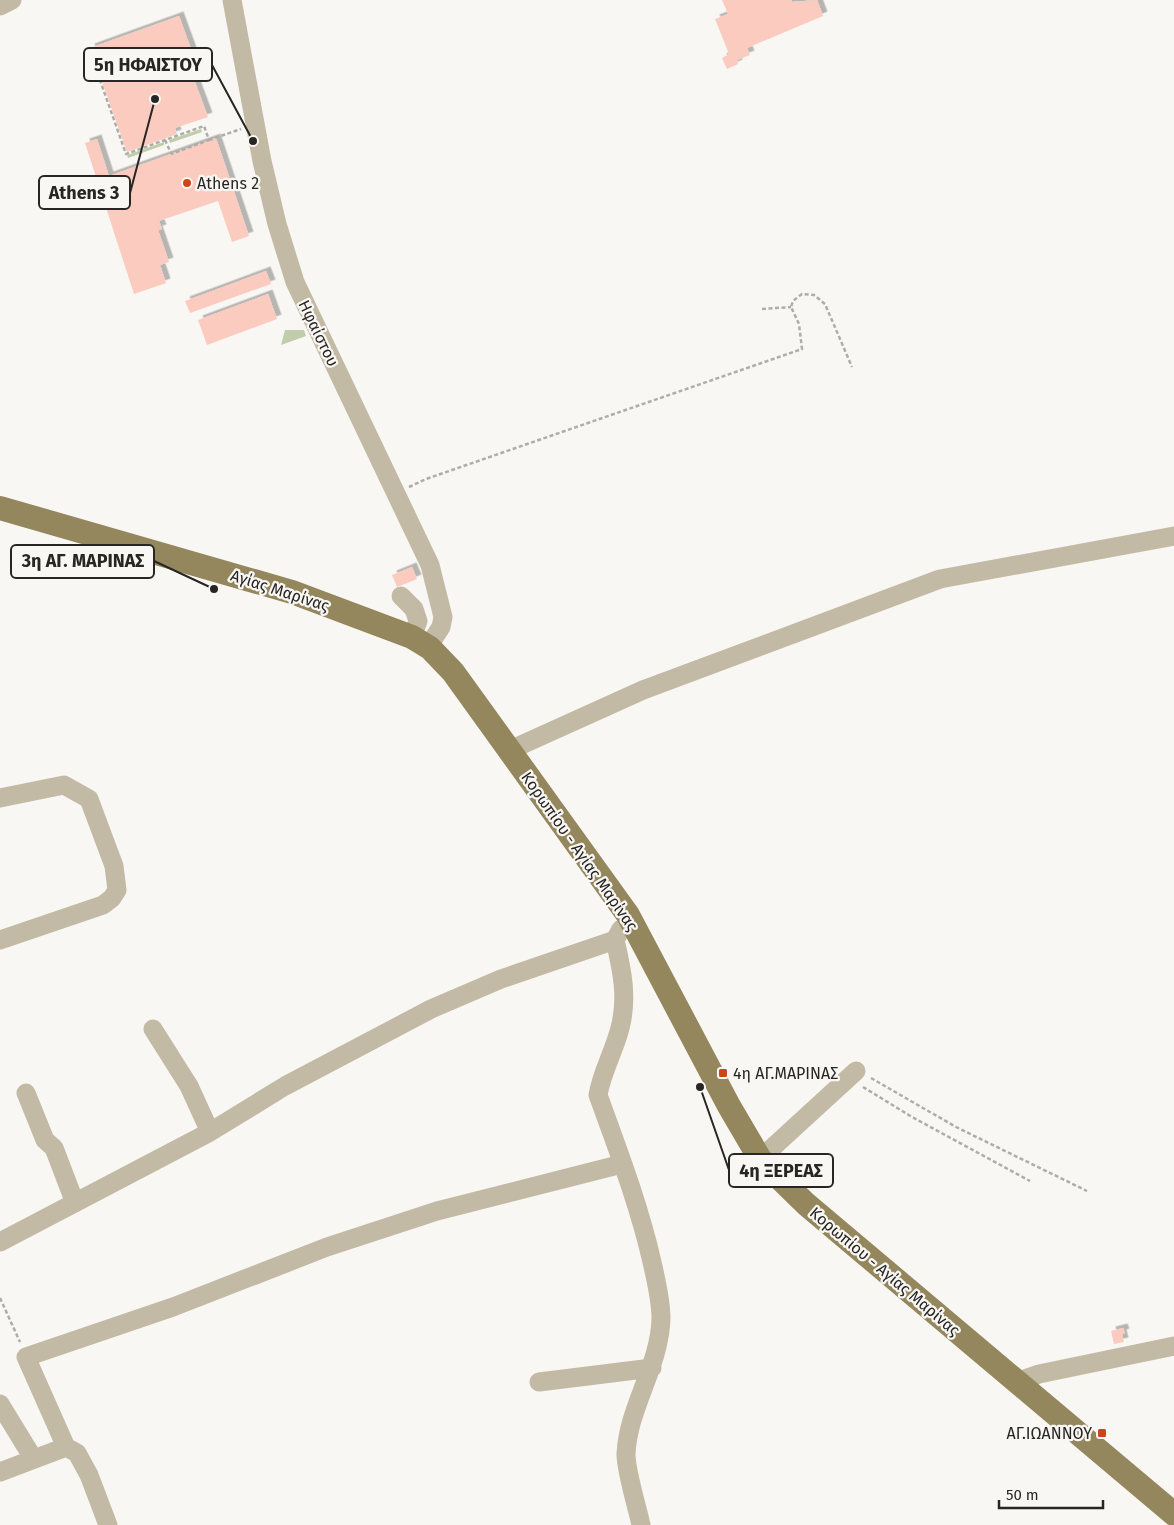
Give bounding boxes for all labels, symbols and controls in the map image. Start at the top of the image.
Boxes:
callout: 5η ΗΦΑΙΣΤΟΥ [84,48,212,81]
text: 5η ΗΦΑΙΣΤΟΥ [94,54,202,76]
place label: Athens 2 [197,174,259,193]
callout: Athens 3 [39,176,130,209]
marker: Athens 2 [181,177,193,189]
text: Athens 3 [48,182,119,204]
street label: Ηφαίστου [294,297,343,370]
callout: 3η ΑΓ. ΜΑΡΙΝΑΣ [11,545,154,578]
text: 3η ΑΓ. ΜΑΡΙΝΑΣ [21,550,144,572]
street label: Αγίας Μαρίνας [228,566,332,615]
street label: Κορωπίου - Αγίας Μαρίνας [517,768,642,935]
place label: 4η ΑΓ.ΜΑΡΙΝΑΣ [733,1064,838,1083]
marker: 4η ΑΓ.ΜΑΡΙΝΑΣ [717,1067,729,1079]
callout: 4η ΞΕΡΕΑΣ [729,1154,833,1187]
text: 4η ΞΕΡΕΑΣ [739,1160,823,1182]
street label: Κορωπίου - Αγίας Μαρίνας [806,1203,964,1340]
place label: ΑΓ.ΙΩΑΝΝΟΥ [1007,1424,1092,1443]
marker: ΑΓ.ΙΩΑΝΝΟΥ [1096,1427,1108,1439]
scale bar [999,1478,1103,1510]
text: 50 m [1006,1486,1039,1504]

